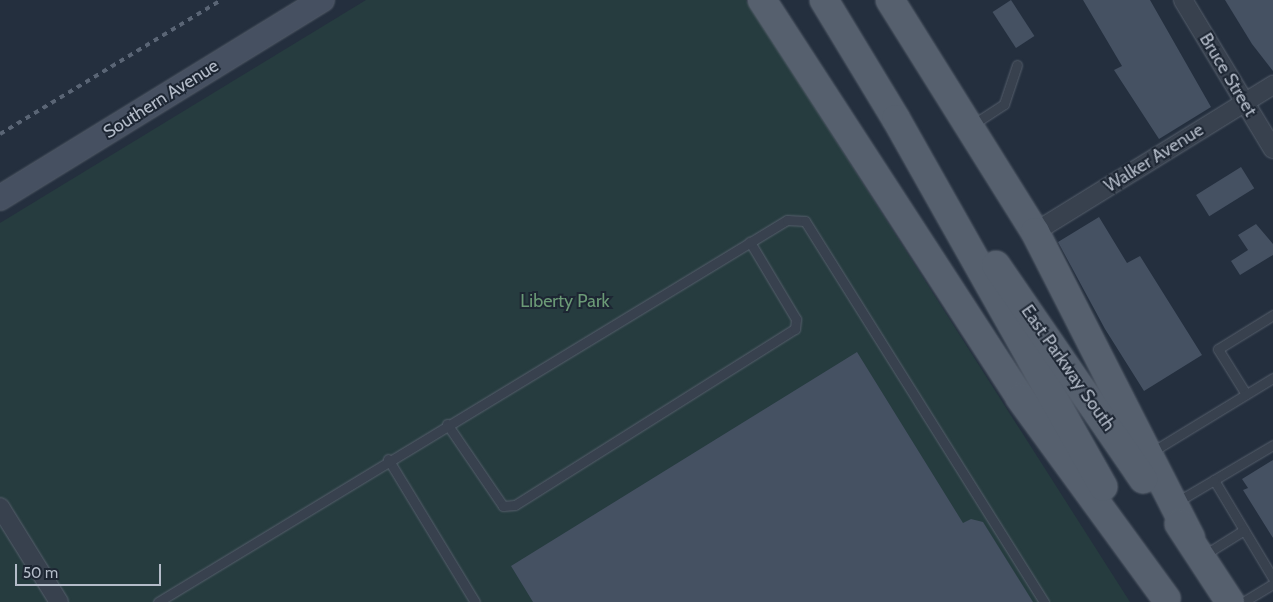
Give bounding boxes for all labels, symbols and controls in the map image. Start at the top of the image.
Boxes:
street label: Bruce Street [1195,29,1261,121]
street label: Southern Avenue [99,55,223,143]
street label: Walker Avenue [1100,119,1208,197]
park label: Liberty Park [520,290,610,312]
street label: East Parkway South [1017,301,1119,435]
scale bar [18,554,164,586]
text: 50 m [23,564,58,582]

